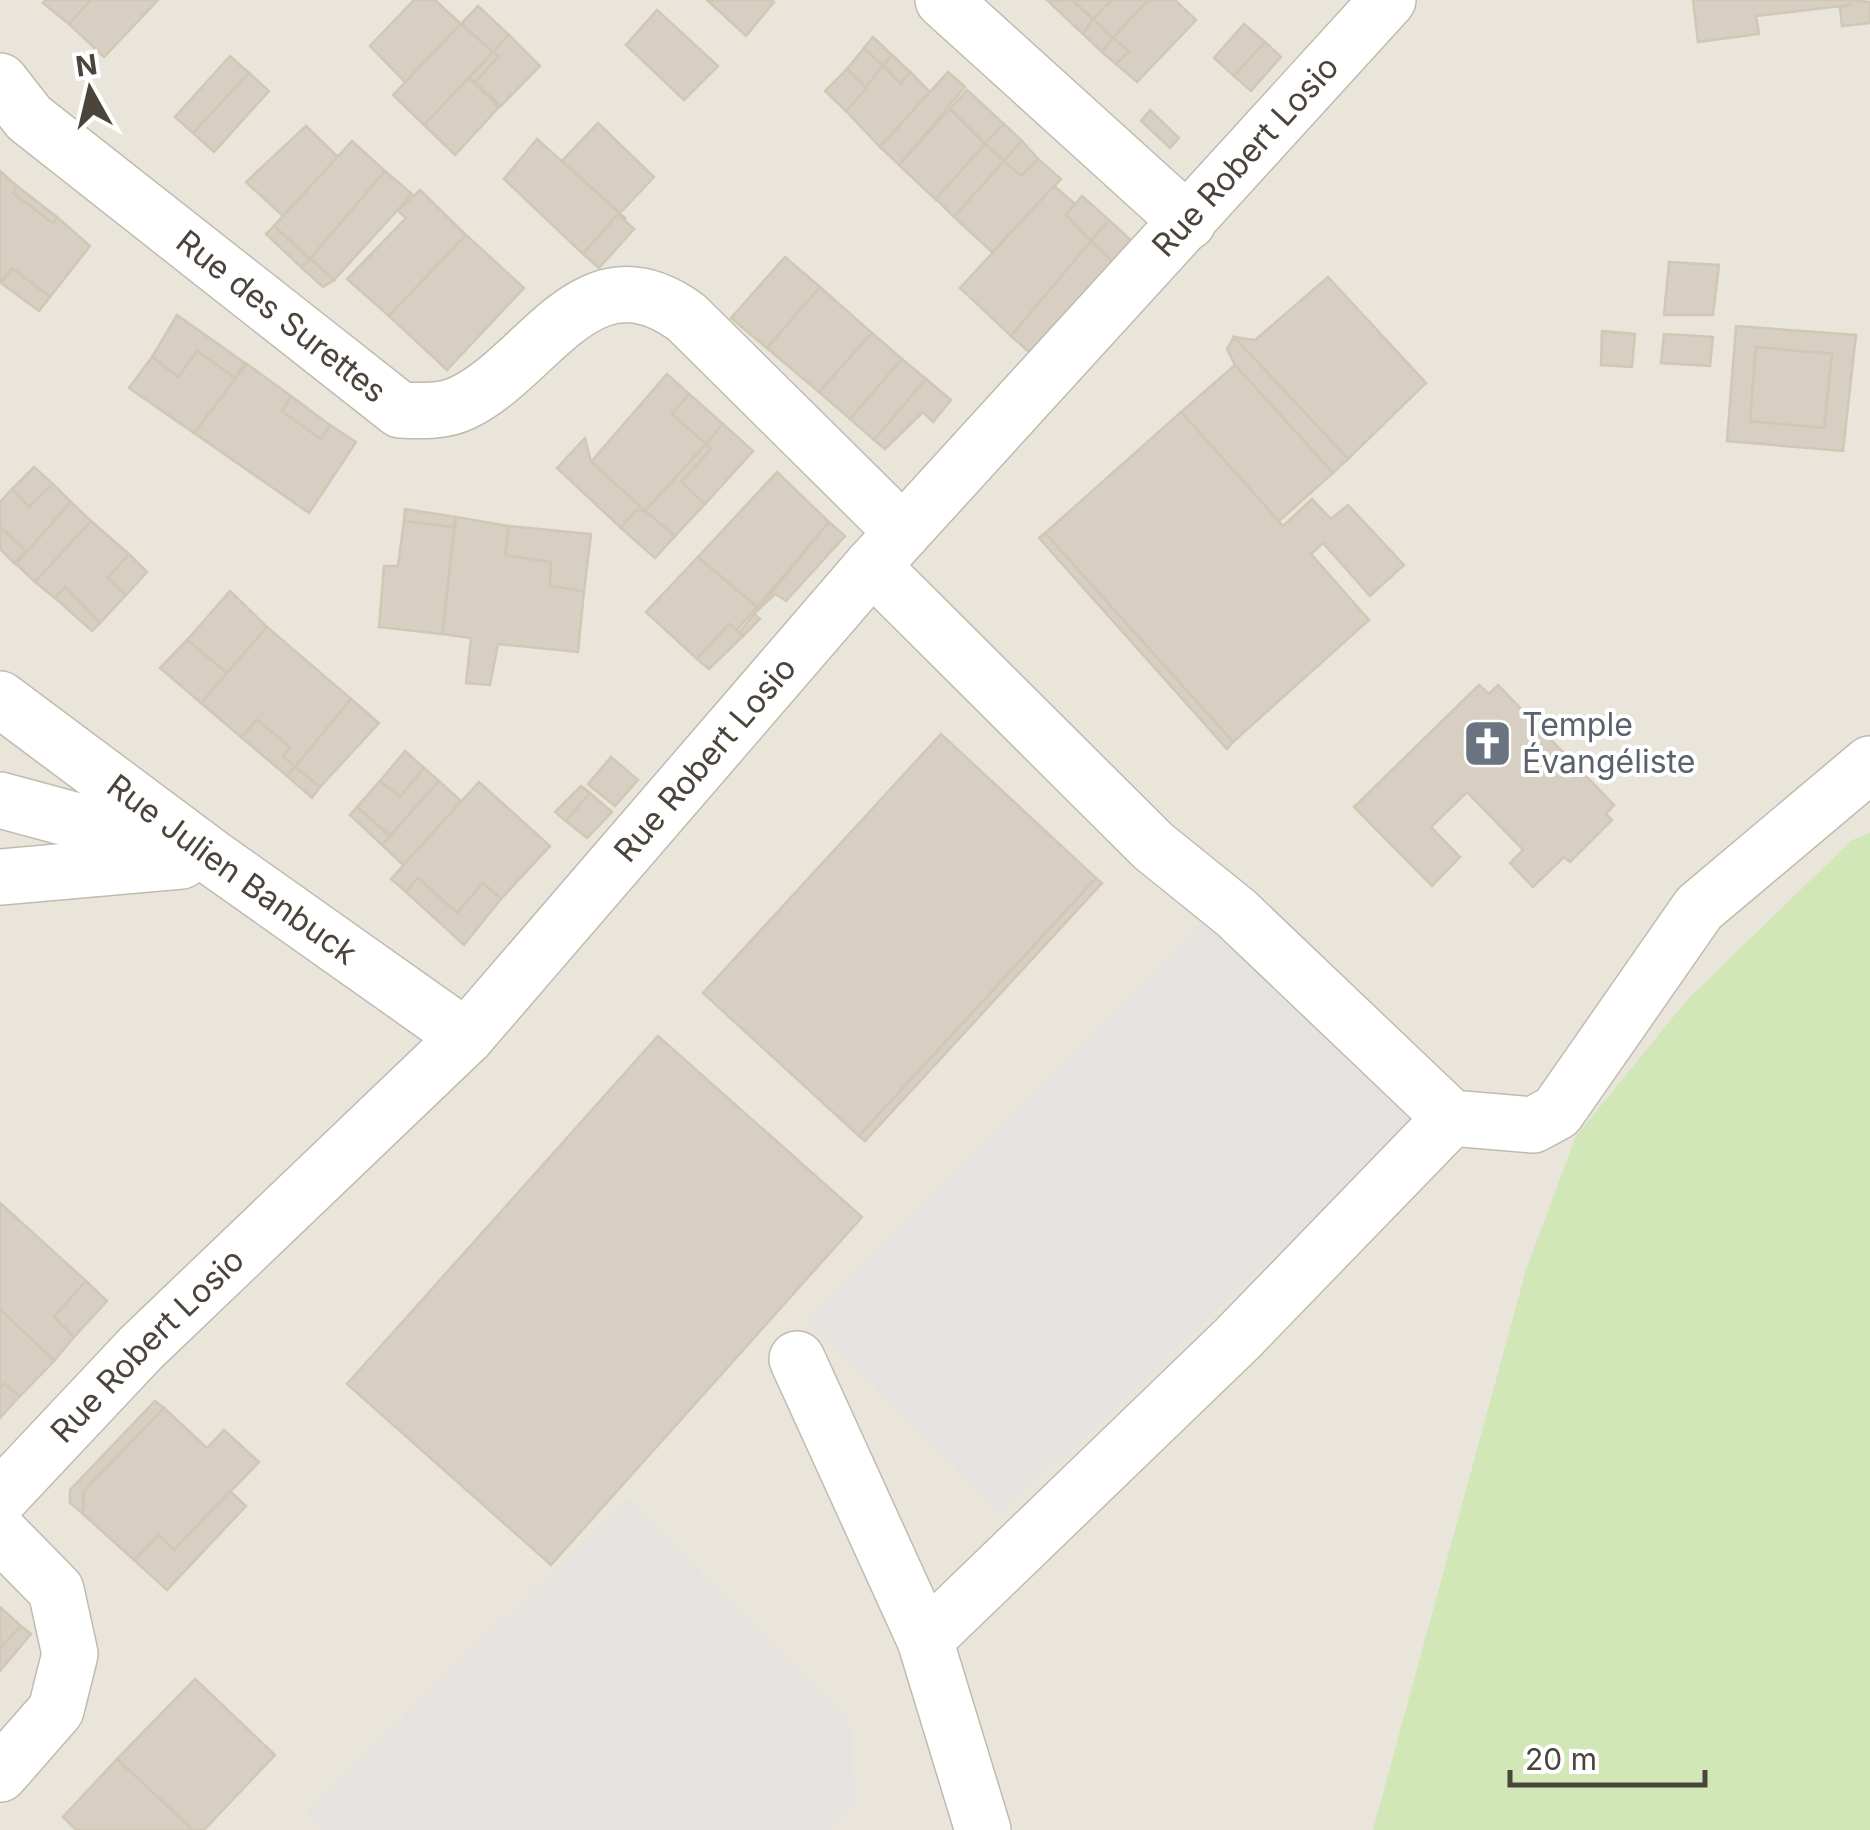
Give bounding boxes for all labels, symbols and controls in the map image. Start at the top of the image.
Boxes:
north arrow [40,40,140,140]
text: N [74,47,99,84]
street label: Rue Robert Losio [1144,47,1346,264]
street label: Rue des Surettes [169,222,394,411]
street label: Rue Robert Losio [606,649,804,870]
place label: Temple Évangéliste [1522,705,1695,781]
church icon: Temple Évangéliste [1461,717,1513,769]
street label: Rue Julien Banbuck [100,766,365,973]
street label: Rue Robert Losio [42,1240,252,1450]
scale bar [1510,1725,1705,1787]
text: 20 m [1525,1741,1597,1777]

